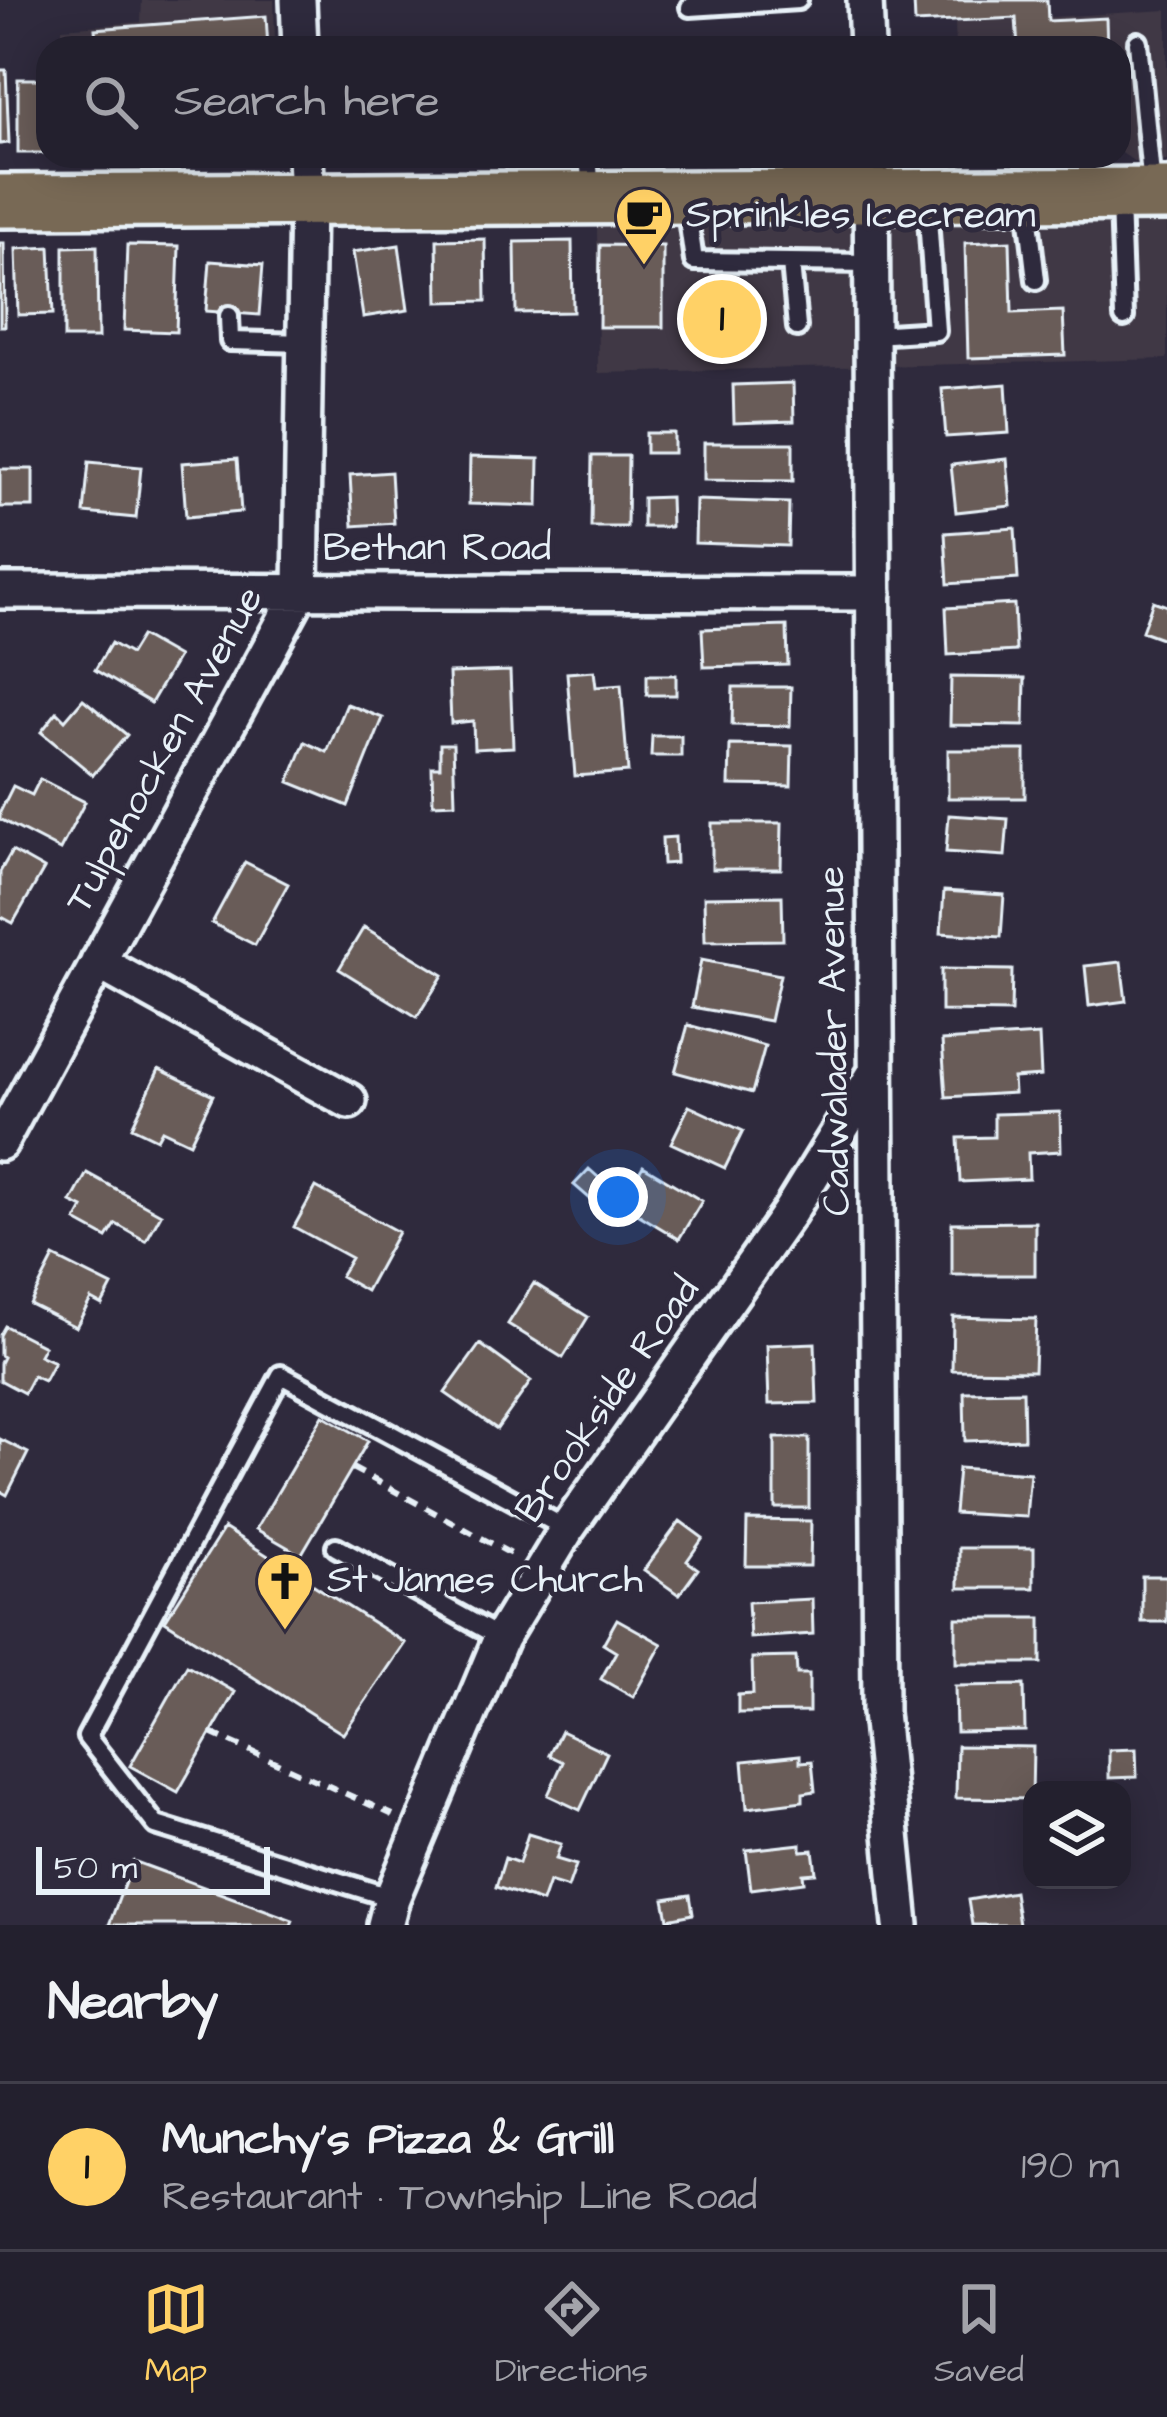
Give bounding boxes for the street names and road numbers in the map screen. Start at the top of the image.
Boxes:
street label: Bethan Road [323,522,551,576]
street label: Tulpehocken Avenue [53,577,277,923]
street label: Cadwalader Avenue [805,866,865,1216]
street label: Brookside Road [503,1266,713,1534]

